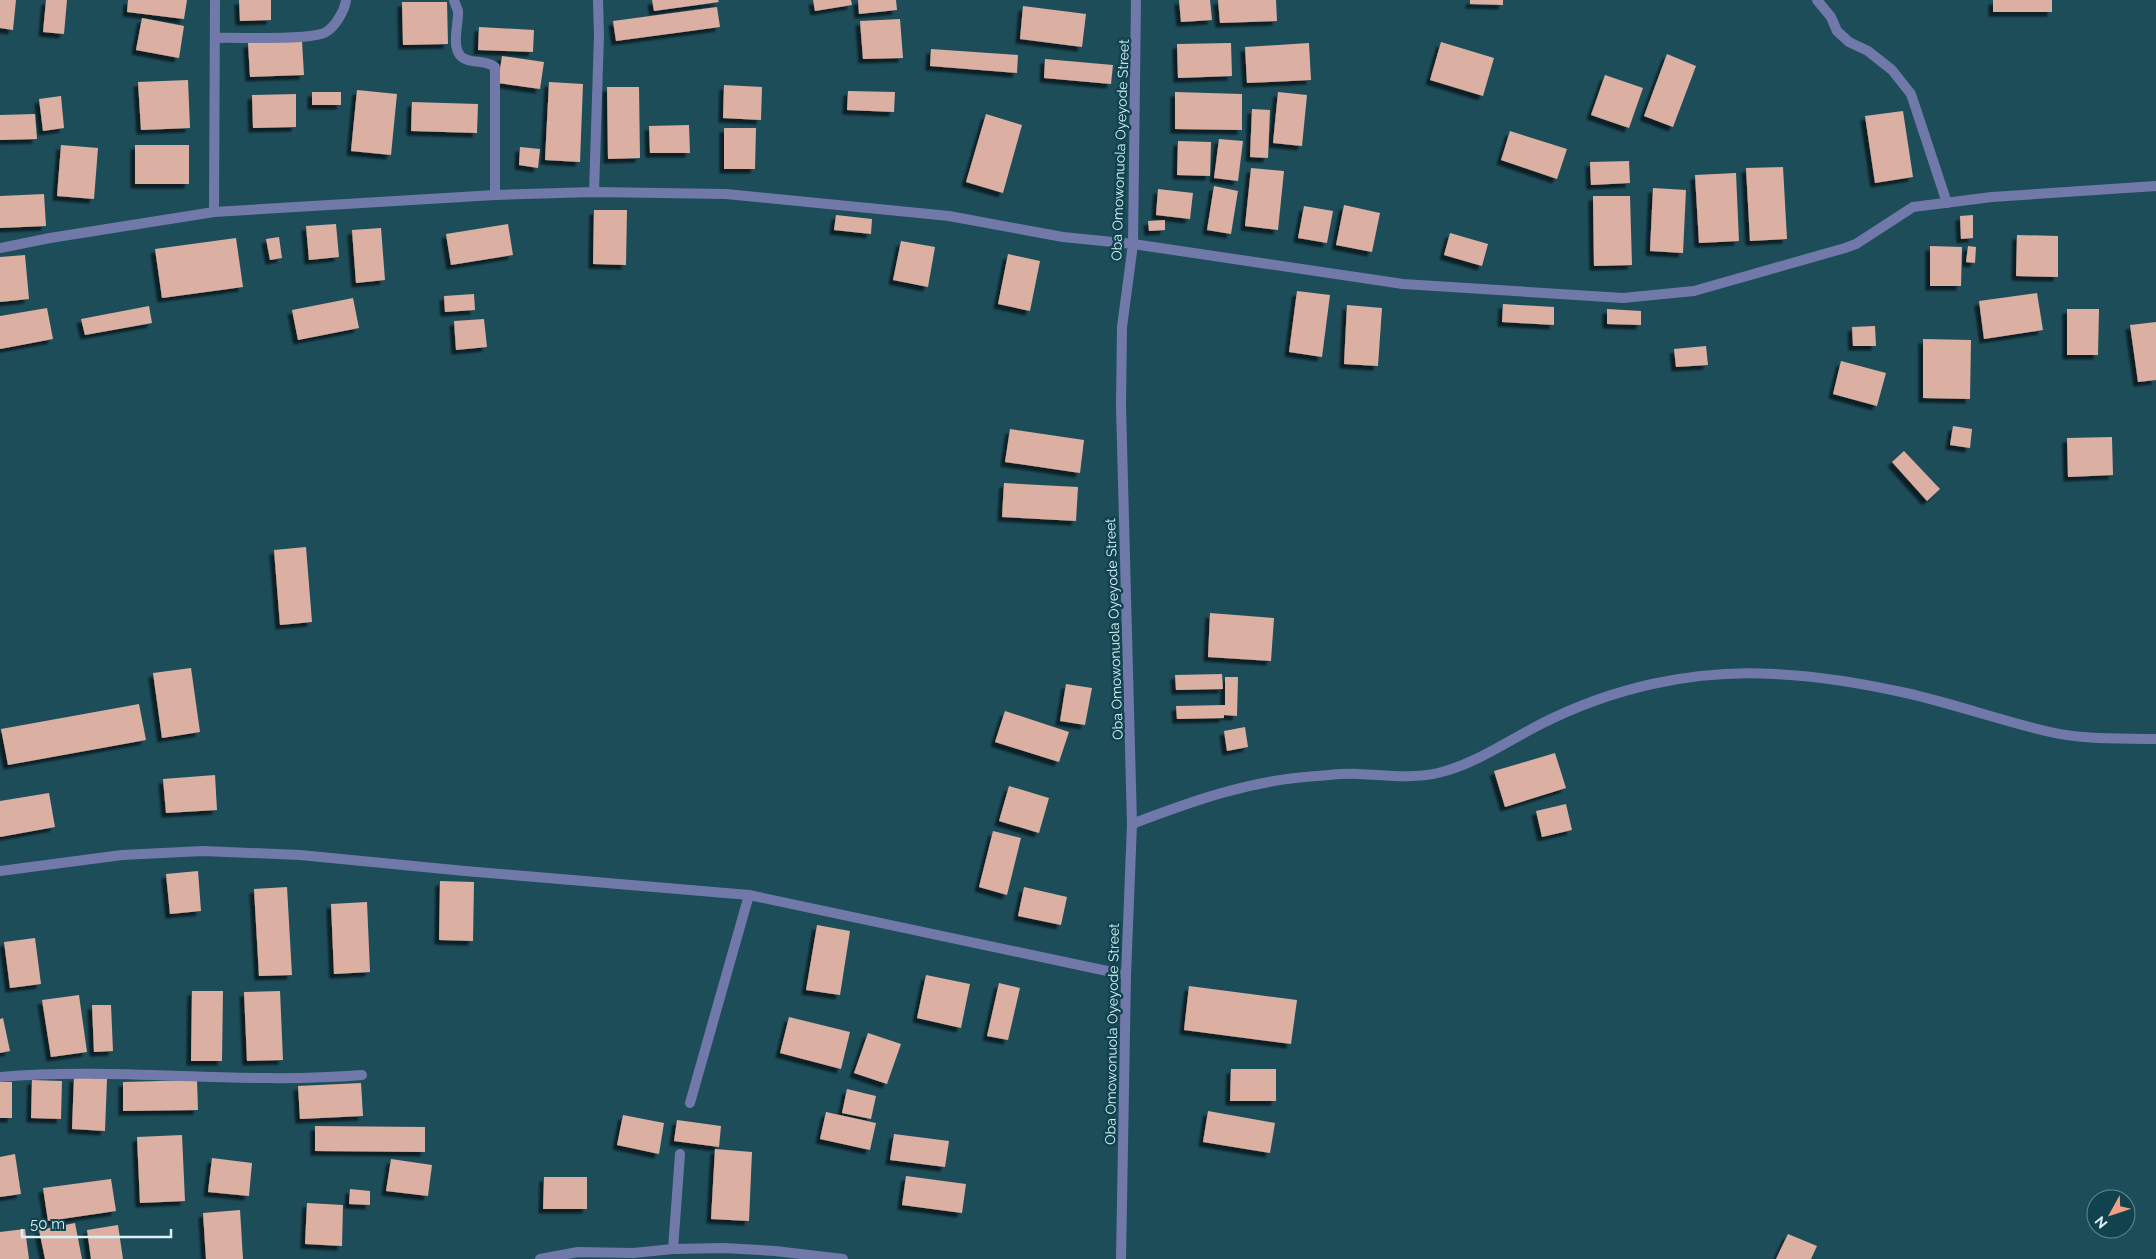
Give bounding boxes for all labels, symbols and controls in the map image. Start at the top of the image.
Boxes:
street label: Oba Omowonuola Oyeyode Street [1108,39,1132,261]
street label: Oba Omowonuola Oyeyode Street [1102,518,1126,740]
street label: Oba Omowonuola Oyeyode Street [1102,923,1122,1145]
north arrow [2086,1189,2136,1239]
scale bar [22,1206,171,1238]
text: N [2091,1213,2111,1232]
text: 50 m [30,1215,65,1233]

